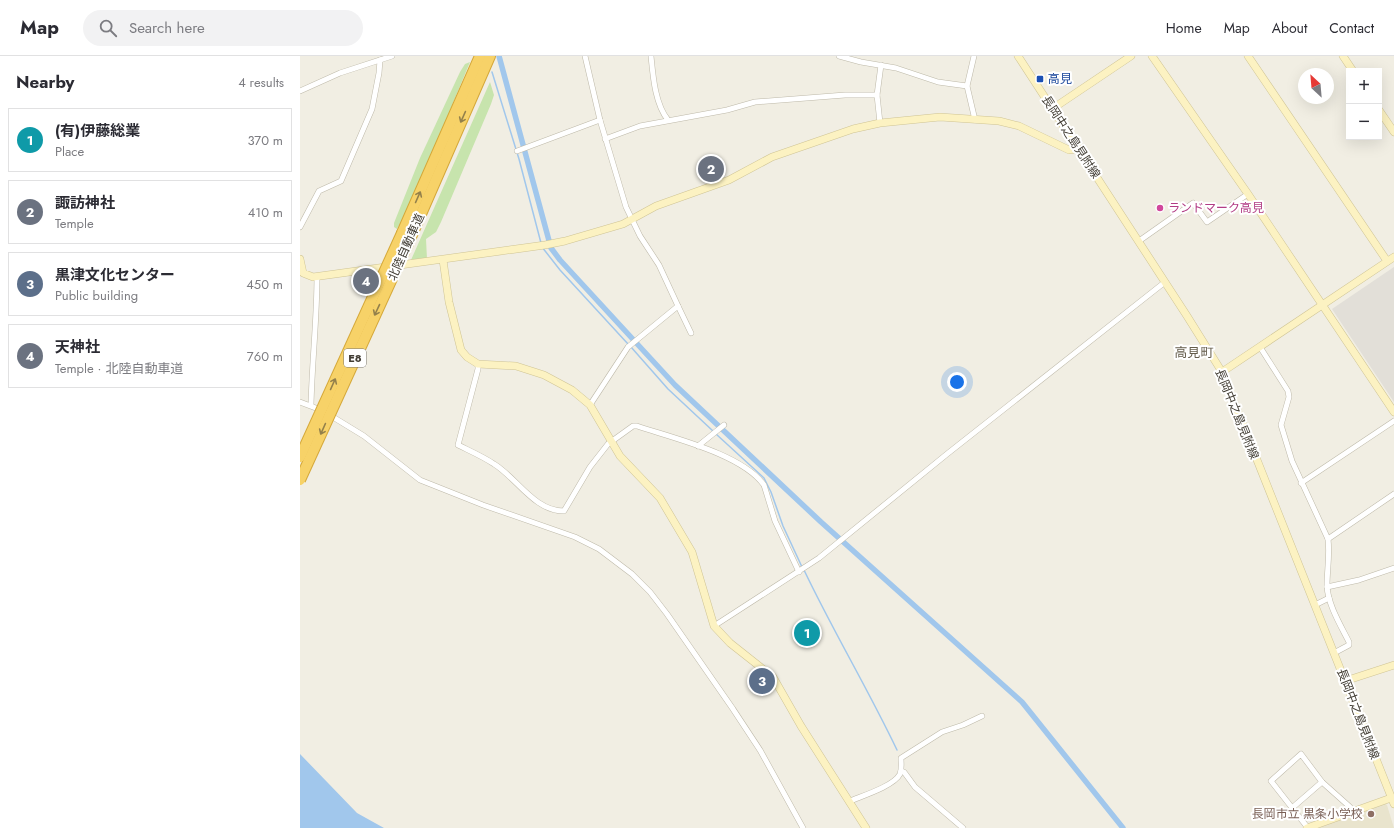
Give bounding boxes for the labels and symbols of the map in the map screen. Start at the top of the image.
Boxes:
north arrow [1298,68,1334,104]
place label: 高見 [1048,70,1072,88]
marker: 高見 [1035,74,1045,84]
street label: 長岡中之島見附線 [1037,92,1105,182]
one-way arrow [459,111,466,123]
pin: 2 [698,154,724,184]
one-way arrow [414,192,422,204]
place label: ランドマーク高見 [1168,199,1264,217]
marker: ランドマーク高見 [1155,203,1165,213]
street label: 北陸自動車道 [383,210,429,284]
pin: 4 [353,266,379,296]
one-way arrow [373,304,380,316]
district label: 高見町 [1174,343,1214,362]
road number: E8 [344,349,366,367]
street label: 長岡中之島見附線 [1211,366,1263,462]
your location [947,372,967,392]
one-way arrow [330,378,338,390]
one-way arrow [319,422,326,434]
pin: 1 [794,618,820,648]
pin: 3 [749,666,775,696]
street label: 長岡中之島見附線 [1332,666,1384,762]
place label: 長岡市立 黒条小学校 [1251,805,1363,823]
marker: 長岡市立 黒条小学校 [1366,809,1376,819]

